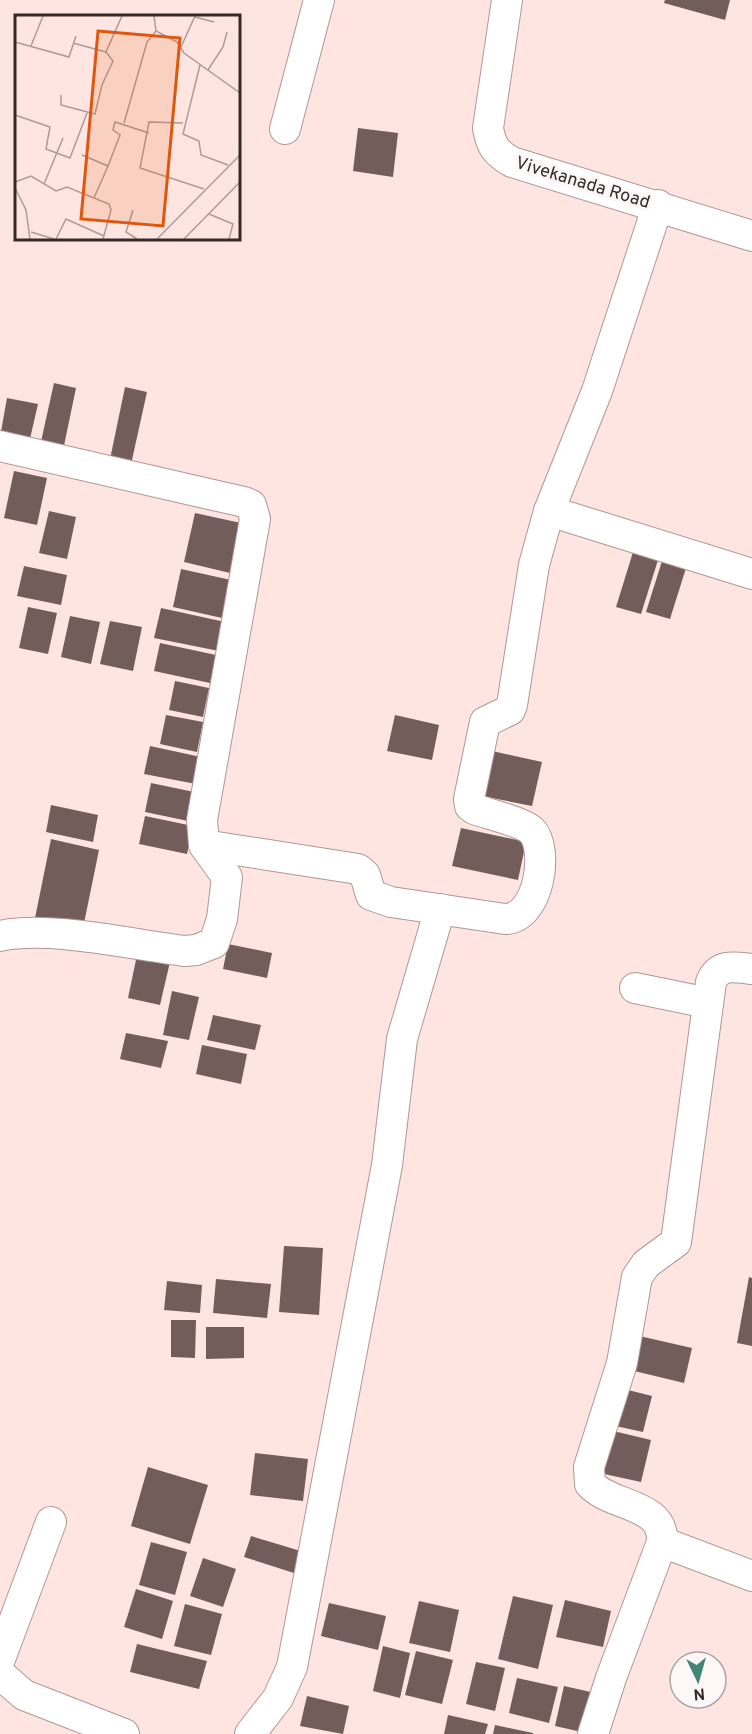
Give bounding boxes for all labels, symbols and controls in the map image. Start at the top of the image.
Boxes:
inset map [15,15,240,240]
street label: Vivekanada Road [513,152,653,215]
north arrow [668,1650,728,1710]
text: N [693,1682,706,1703]

